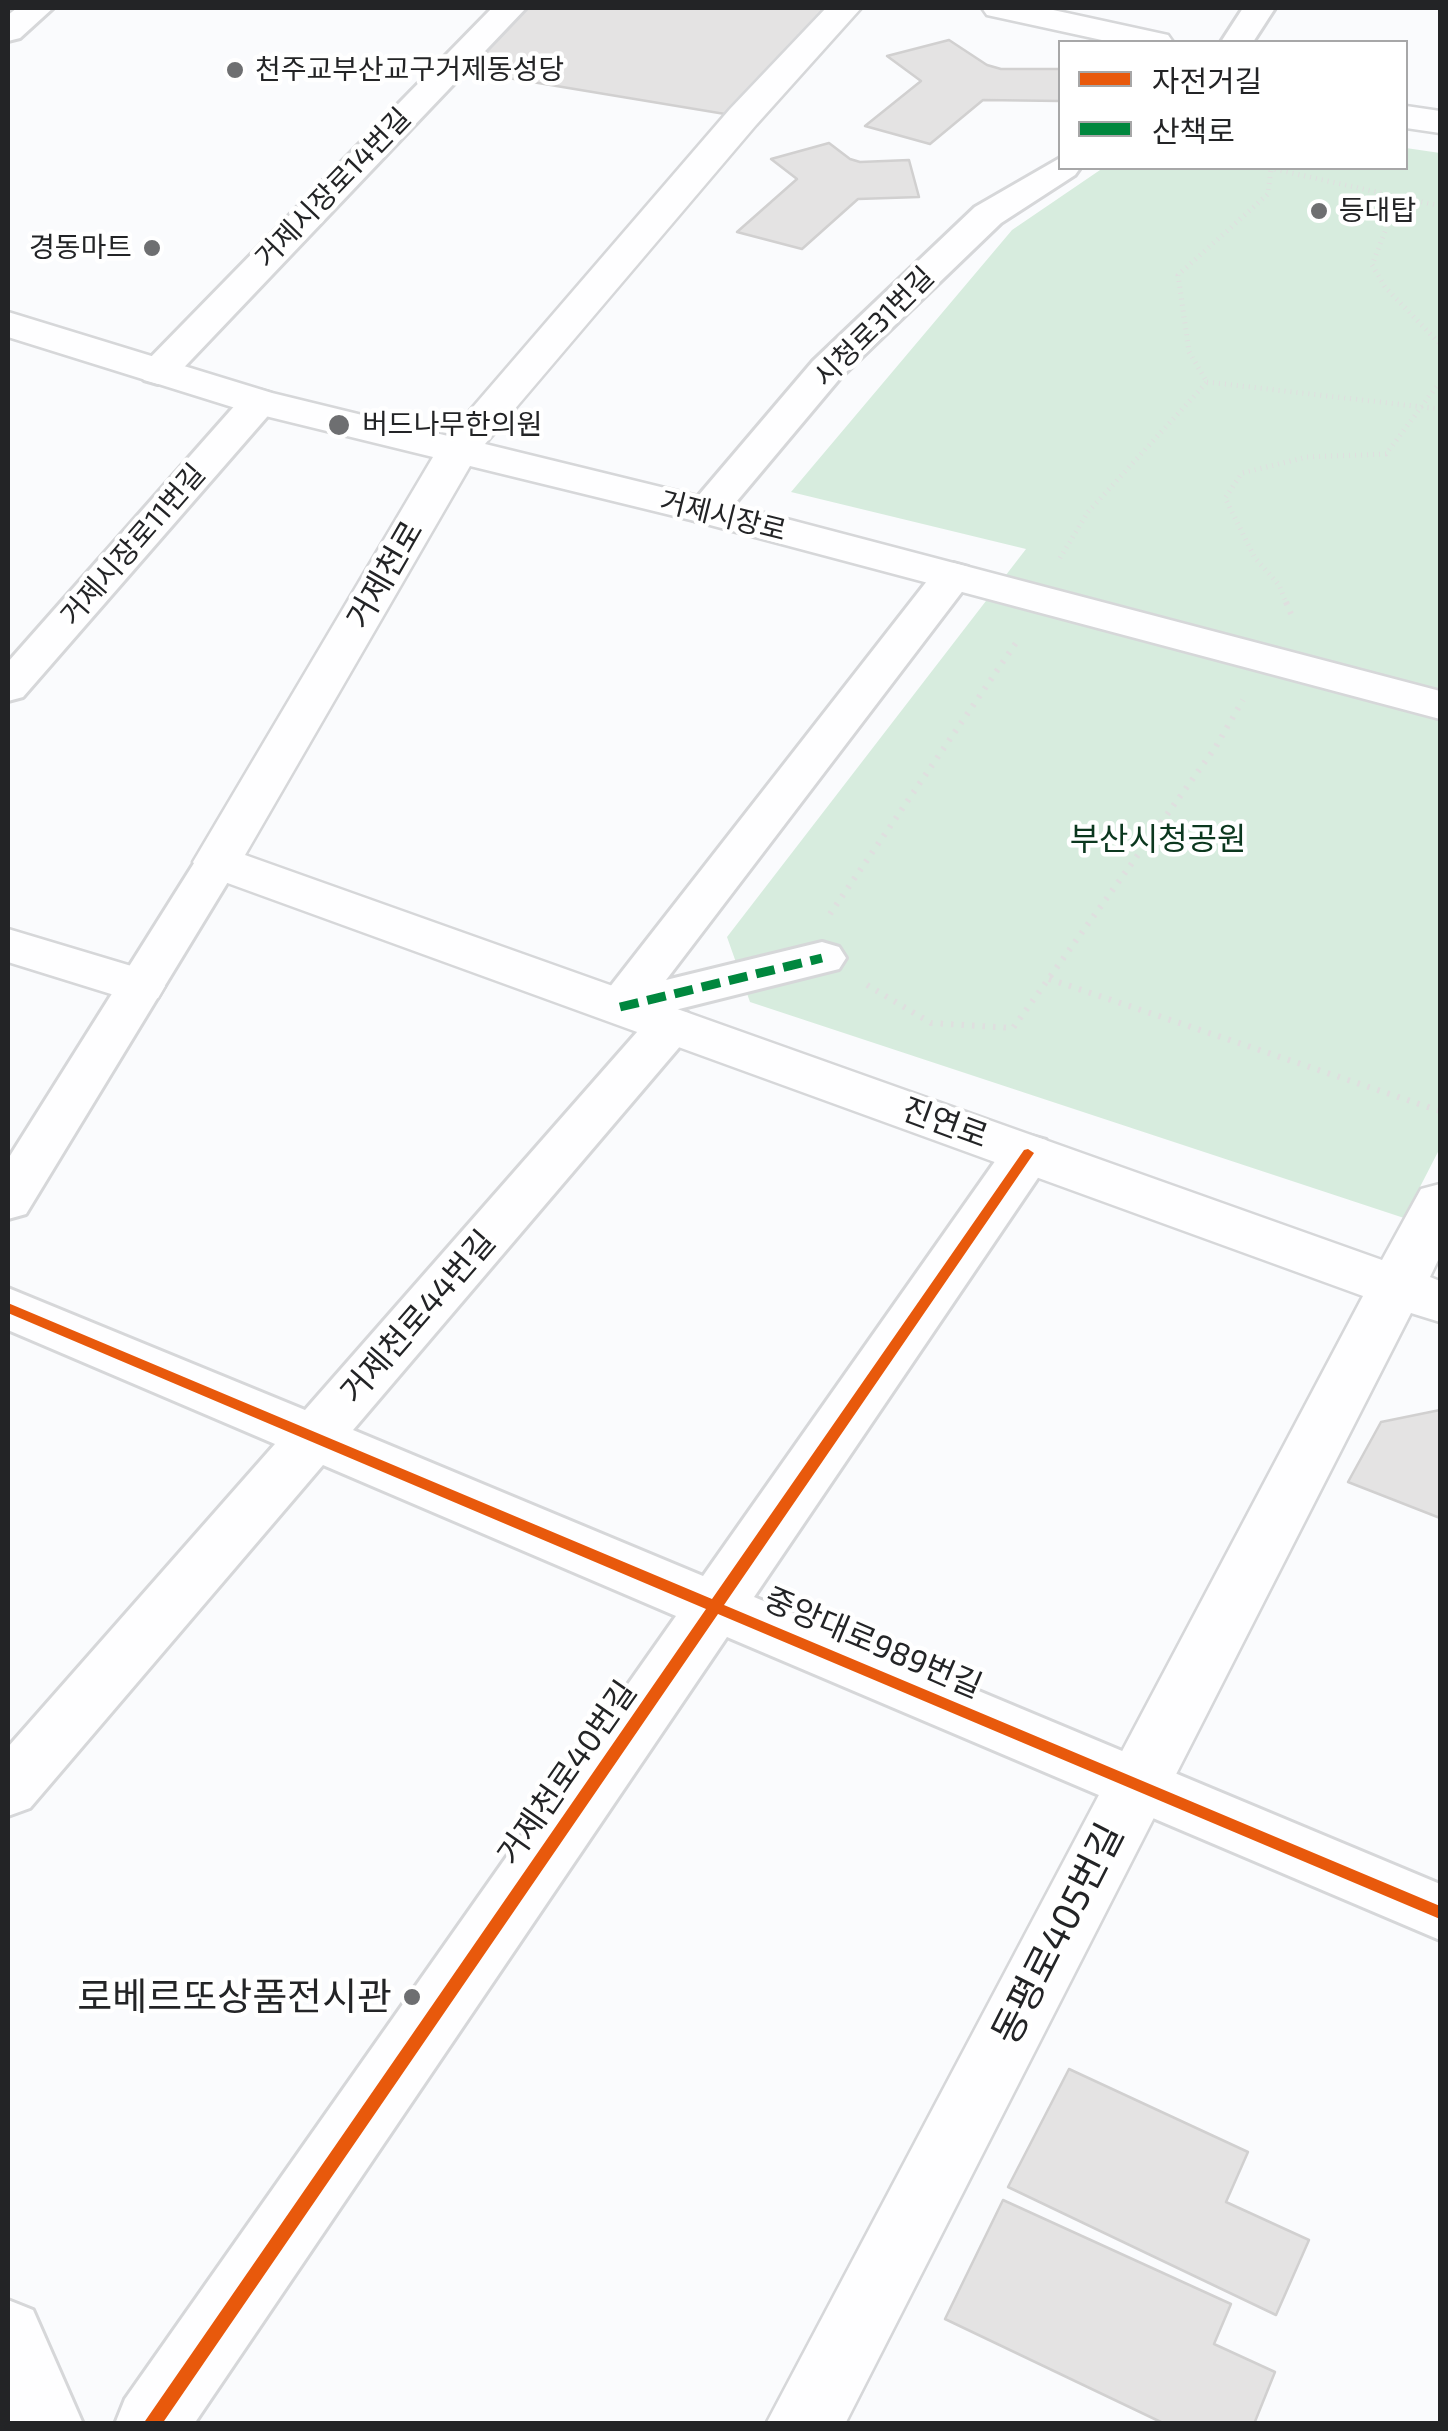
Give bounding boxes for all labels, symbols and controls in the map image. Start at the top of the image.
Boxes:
legend [1058,40,1408,170]
place label: 천주교부산교구거제동성당 [255,53,564,87]
marker: 천주교부산교구거제동성당 [224,59,246,81]
text: 자전거길 [1152,62,1262,98]
street label: 거제시장로14번길 [248,101,418,275]
text: 산책로 [1152,112,1235,148]
place label: 등대탑 [1339,194,1416,228]
marker: 등대탑 [1308,200,1330,222]
place label: 경동마트 [29,231,132,265]
marker: 경동마트 [141,237,163,259]
street label: 시청로31번길 [807,260,941,394]
place label: 버드나무한의원 [362,408,542,442]
marker: 버드나무한의원 [326,412,352,438]
street label: 거제시장로11번길 [54,458,212,632]
street label: 거제시장로 [656,484,790,548]
street label: 거제천로 [339,514,431,636]
park label: 부산시청공원 [1070,820,1246,858]
street label: 진연로 [897,1090,993,1156]
street label: 거제천로44번길 [333,1223,503,1411]
street label: 중앙대로989번길 [758,1580,988,1706]
street label: 거제천로40번길 [489,1674,645,1872]
street label: 동평로405번길 [983,1816,1133,2052]
place label: 로베르또상품전시관 [77,1974,392,2020]
marker: 로베르또상품전시관 [401,1986,423,2008]

